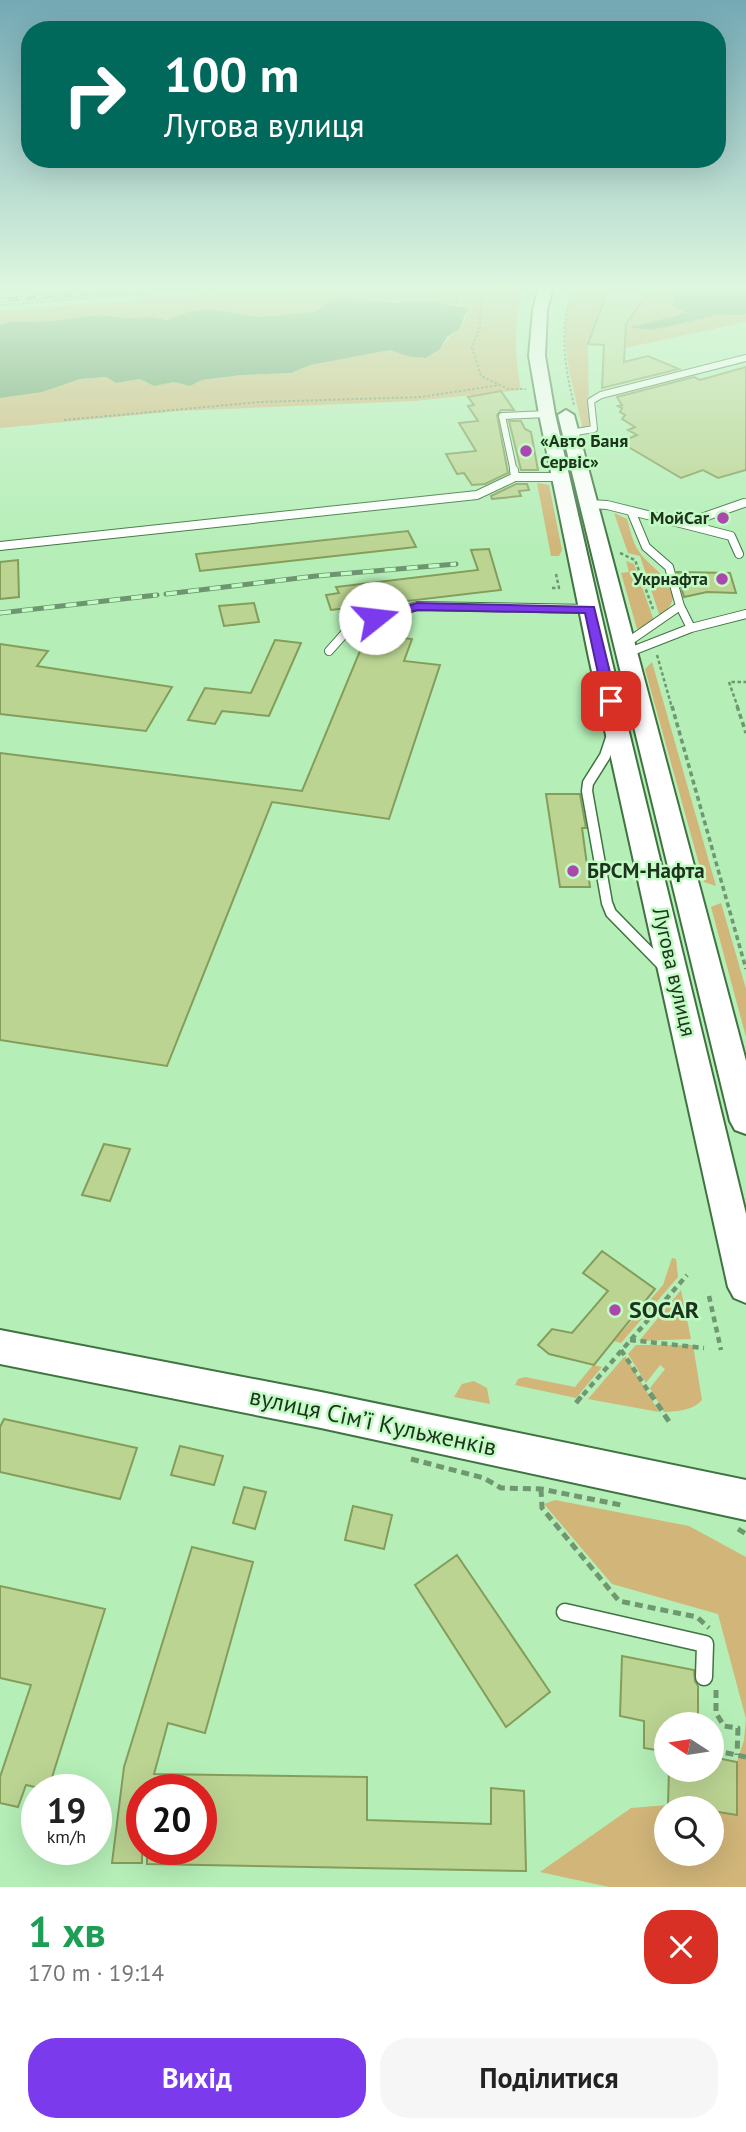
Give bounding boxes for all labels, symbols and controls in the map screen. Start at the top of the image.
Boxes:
text: 100 m [164,42,299,106]
icon: right [49,49,140,140]
text: Лугова вулиця [164,104,364,146]
place label: «Авто Баня Сервіс» [540,429,628,473]
marker: «Авто Баня Сервіс» [518,443,534,459]
place label: МойCar [650,506,710,529]
marker: МойCar [715,510,731,526]
place label: Укрнафта [632,567,708,590]
marker: Укрнафта [714,571,730,587]
position arrow [338,581,412,655]
pin [581,671,641,731]
icon: arrive [592,682,630,720]
place label: БРСМ-Нафта [587,857,705,884]
marker: БРСМ-Нафта [565,863,581,879]
street label: Лугова вулиця [646,904,702,1039]
place label: SOCAR [629,1294,700,1325]
marker: SOCAR [607,1302,623,1318]
street label: вулиця Сімʼї Кульженків [247,1380,499,1463]
north arrow [654,1712,724,1782]
map controls [654,1712,724,1866]
speed limit sign: 20 [126,1774,217,1865]
text: 19 [47,1787,86,1833]
button: search [654,1796,724,1866]
text: km/h [47,1825,86,1848]
text: 1 хв [28,1904,106,1959]
button: close [644,1910,718,1984]
text: 170 m · 19:14 [28,1958,164,1987]
button: Вихід [28,2038,366,2118]
button: Поділитися [380,2038,718,2118]

